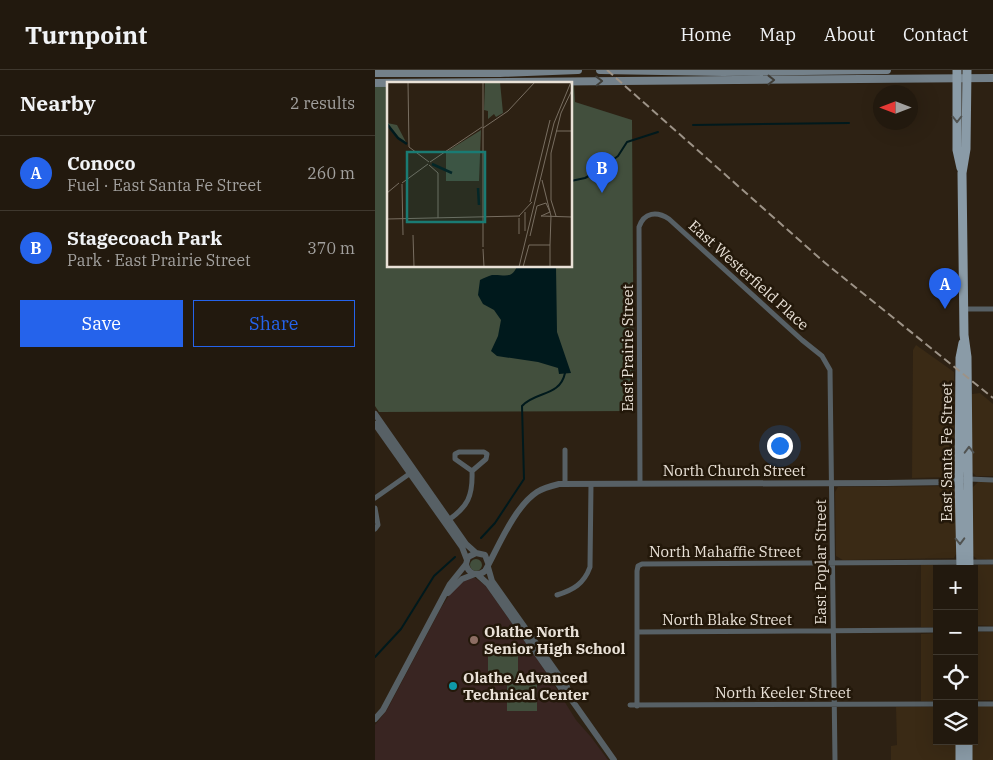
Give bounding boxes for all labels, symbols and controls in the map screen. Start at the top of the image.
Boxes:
text: Turnpoint [25,19,147,51]
text: Home [680,23,732,46]
text: Map [760,23,796,46]
text: About [824,23,875,46]
text: Contact [903,23,968,46]
one-way arrow [768,75,775,85]
one-way arrow [595,76,603,86]
inset map [387,82,573,268]
north arrow [873,85,918,130]
text: Nearby [20,89,96,117]
text: 2 results [290,93,355,113]
one-way arrow [952,115,962,123]
text: Conoco [67,151,135,175]
pin: B [586,152,618,193]
text: A [30,163,42,183]
text: 260 m [307,163,355,183]
text: Fuel · East Santa Fe Street [67,175,262,195]
street label: East Westerfield Place [685,216,813,334]
text: Stagecoach Park [67,226,222,250]
text: B [30,238,42,258]
text: 370 m [307,238,355,258]
text: Park · East Prairie Street [67,250,251,270]
pin: A [929,268,961,309]
street label: East Prairie Street [618,284,637,412]
button: Save [20,300,183,347]
button: Share [193,300,355,347]
street label: East Santa Fe Street [937,382,956,522]
your location [767,433,793,459]
one-way arrow [963,446,974,454]
street label: North Church Street [663,461,805,480]
street label: East Poplar Street [811,499,830,625]
one-way arrow [955,538,965,546]
street label: North Mahaffie Street [649,542,801,561]
map controls [933,565,978,745]
button: + [933,565,978,610]
street label: North Blake Street [662,610,792,629]
button: − [933,610,978,655]
place label: Olathe North Senior High School [484,622,625,658]
marker: Olathe North Senior High School [468,634,480,646]
button: locate [933,655,978,700]
place label: Olathe Advanced Technical Center [463,668,589,704]
marker: Olathe Advanced Technical Center [447,680,459,692]
street label: North Keeler Street [715,683,851,702]
button: layers [933,700,978,745]

